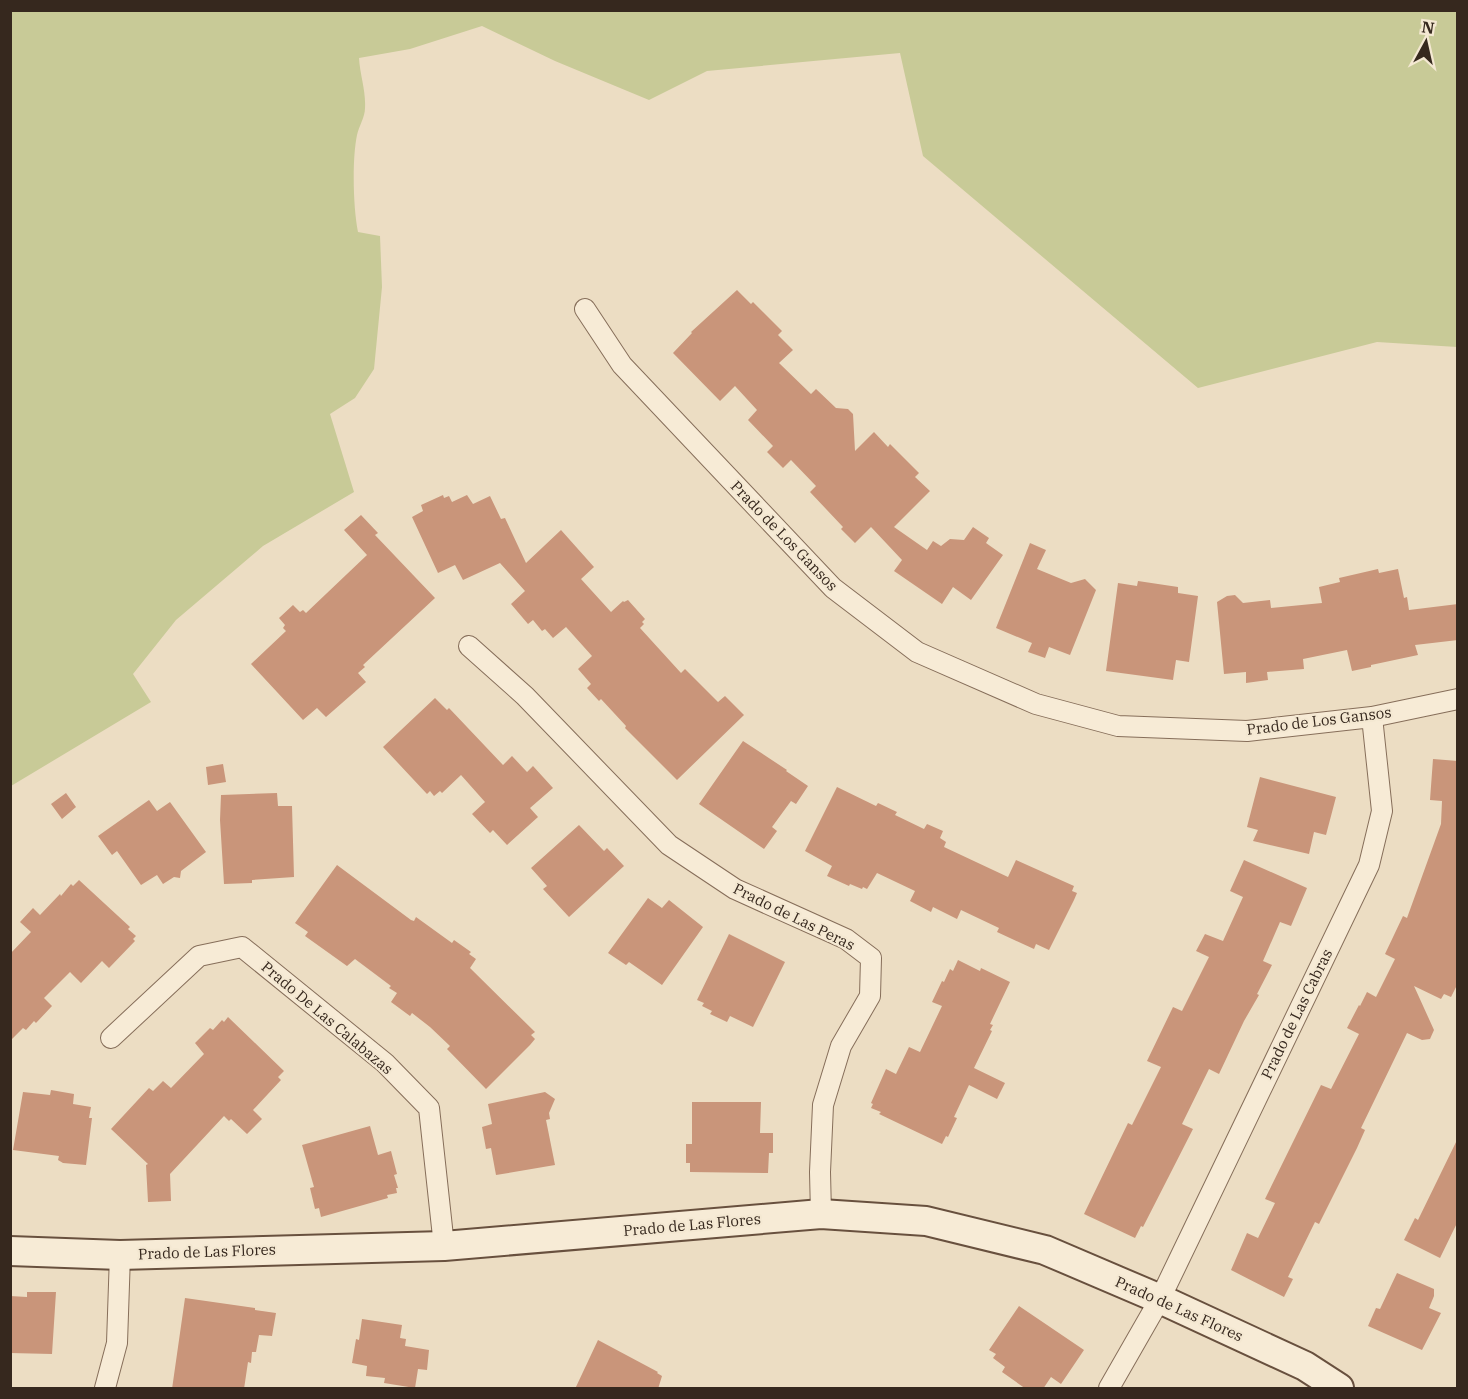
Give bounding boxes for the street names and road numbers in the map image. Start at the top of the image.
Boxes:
street label: Prado de Los Gansos [727,477,842,595]
street label: Prado de Los Gansos [1245,702,1392,739]
street label: Prado de Las Peras [730,879,858,954]
street label: Prado de Las Cabras [1257,946,1336,1082]
street label: Prado De Las Calabazas [258,957,397,1078]
street label: Prado de Las Flores [622,1209,762,1240]
street label: Prado de Las Flores [138,1240,276,1263]
street label: Prado de Las Flores [1112,1272,1246,1345]

